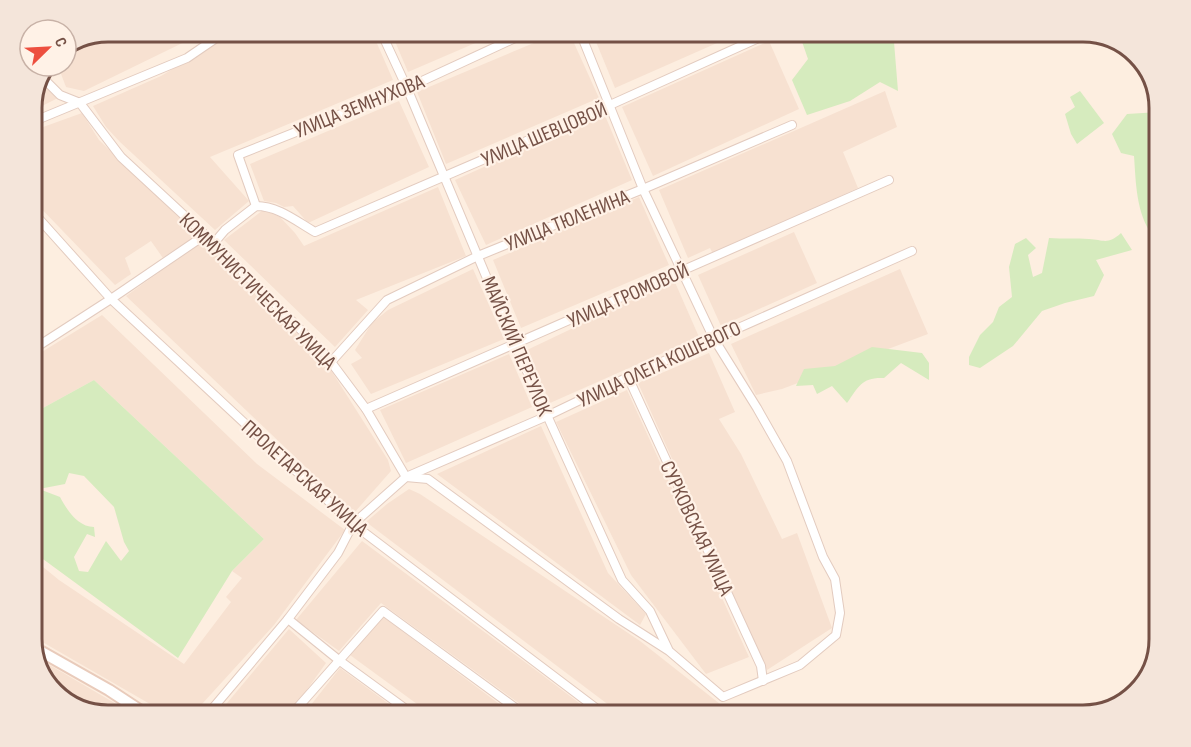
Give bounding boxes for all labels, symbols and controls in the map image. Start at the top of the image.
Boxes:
north arrow [18,18,78,78]
text: С [50,35,71,50]
street label: УЛИЦА ЗЕМНУХОВА [291,69,429,144]
street label: УЛИЦА ШЕВЦОВОЙ [477,97,611,172]
street label: УЛИЦА ТЮЛЕНИНА [501,184,634,257]
street label: КОММУНИСТИЧЕСКАЯ УЛИЦА [174,208,342,376]
street label: УЛИЦА ГРОМОВОЙ [563,257,693,333]
street label: МАЙСКИЙ ПЕРЕУЛОК [476,273,557,420]
street label: УЛИЦА ОЛЕГА КОШЕВОГО [574,316,745,413]
street label: ПРОЛЕТАРСКАЯ УЛИЦА [236,415,374,542]
street label: СУРКОВСКАЯ УЛИЦА [654,457,739,600]

